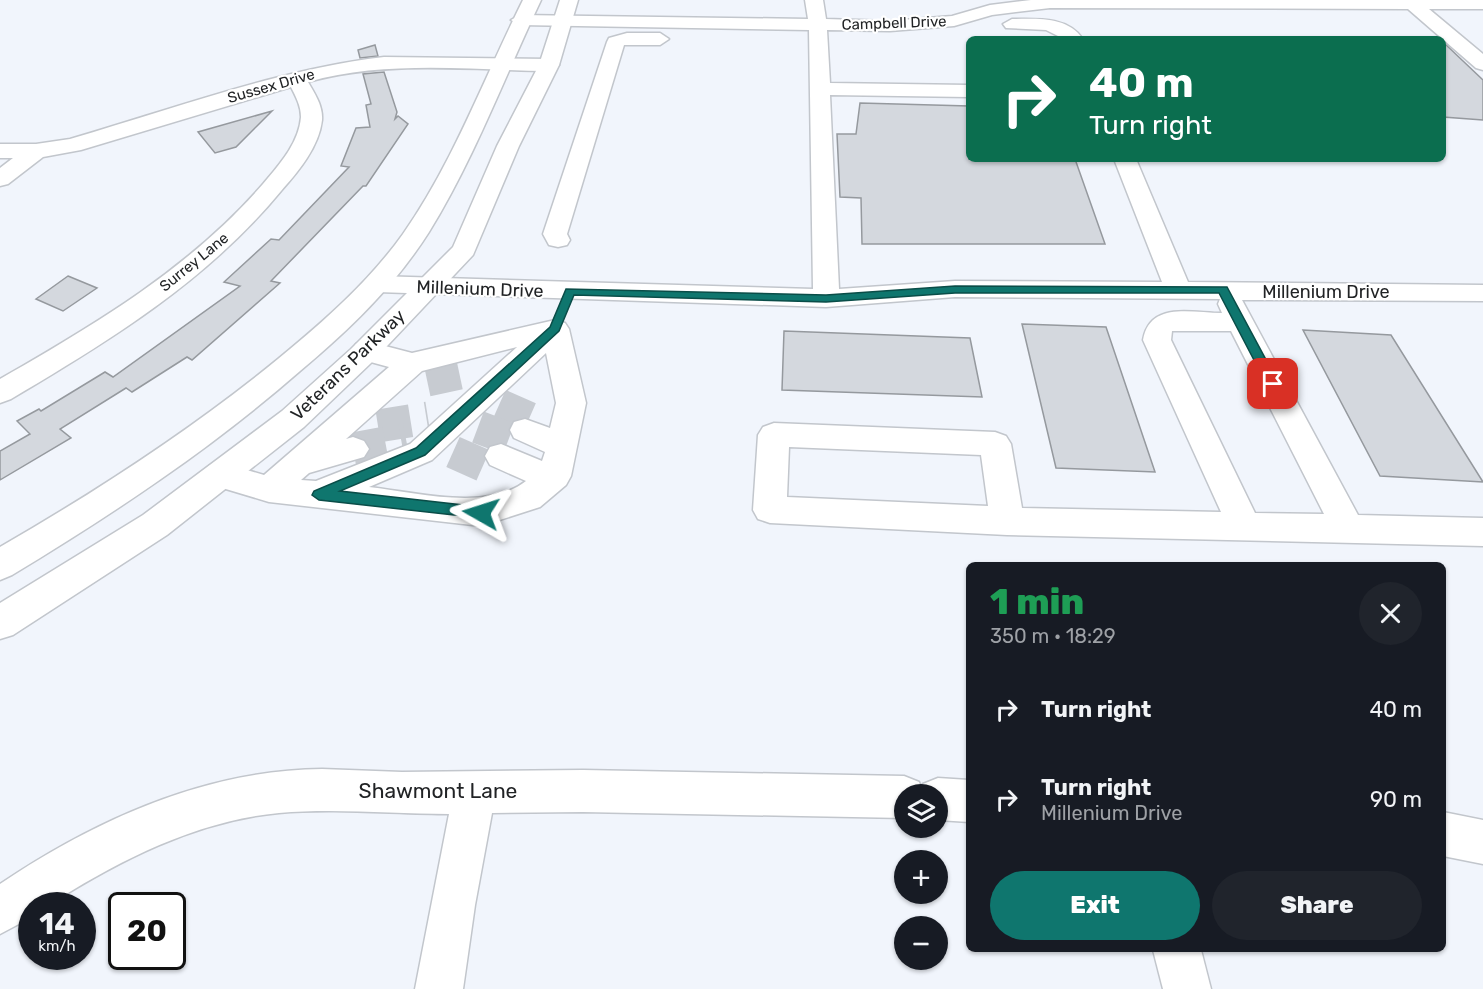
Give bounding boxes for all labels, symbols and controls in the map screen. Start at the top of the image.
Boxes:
street label: Campbell Drive [841,12,947,34]
text: 40 m [1089,58,1194,108]
icon: right [990,60,1068,138]
street label: Sussex Drive [225,65,317,107]
text: Turn right [1089,109,1212,141]
street label: Surrey Lane [156,229,232,295]
street label: Millenium Drive [416,276,544,302]
street label: Millenium Drive [1262,281,1390,303]
street label: Veterans Parkway [286,305,410,425]
pin [1247,358,1298,409]
icon: arrive [1256,367,1289,400]
position arrow [449,481,513,545]
text: 1 min [990,580,1084,623]
button: close [1359,582,1422,645]
text: 350 m · 18:29 [990,624,1116,648]
icon: right [990,693,1023,726]
text: Turn right [1041,696,1151,723]
text: 40 m [1369,696,1422,723]
text: Turn right [1041,774,1151,801]
street label: Shawmont Lane [359,778,517,803]
icon: right [990,783,1023,816]
map controls [894,784,948,970]
button: layers [894,784,948,838]
text: 90 m [1370,786,1422,813]
text: Millenium Drive [1041,801,1182,825]
button: + [894,850,948,904]
button: Exit [990,871,1200,940]
button: Share [1212,871,1422,940]
speed limit sign: 20 [108,892,186,970]
text: 14 [39,906,75,942]
button: − [894,916,948,970]
text: km/h [38,937,76,955]

